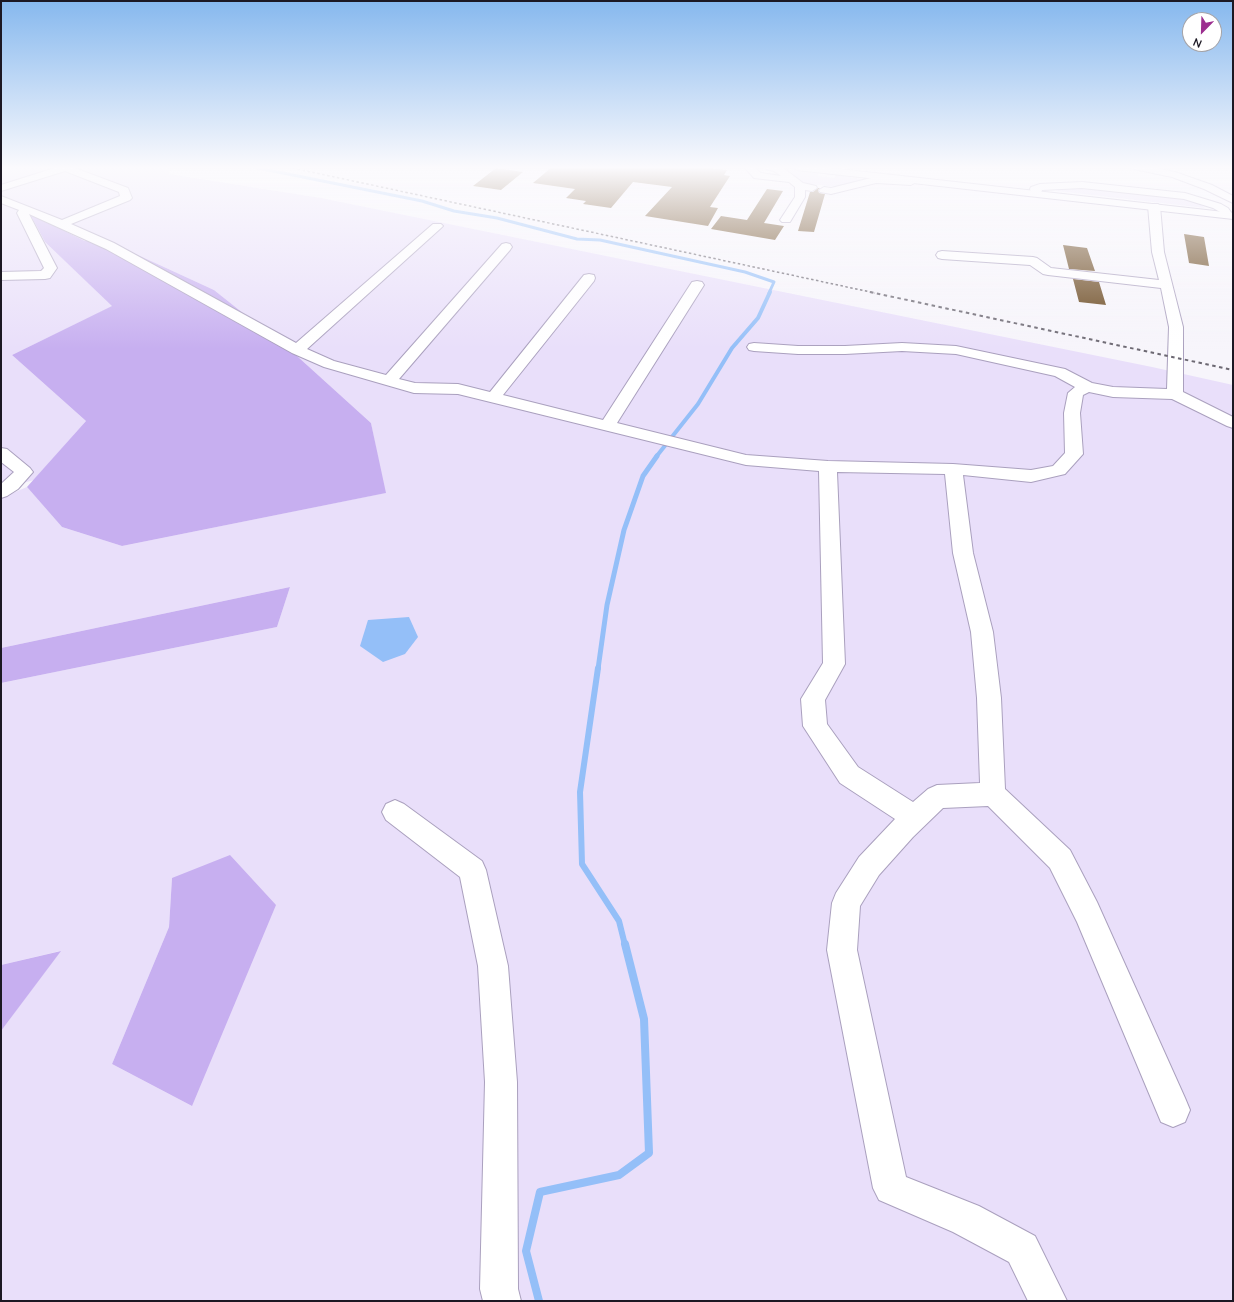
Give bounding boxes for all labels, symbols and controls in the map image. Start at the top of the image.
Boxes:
north arrow [1182,12,1222,52]
text: N [1191,34,1204,51]

